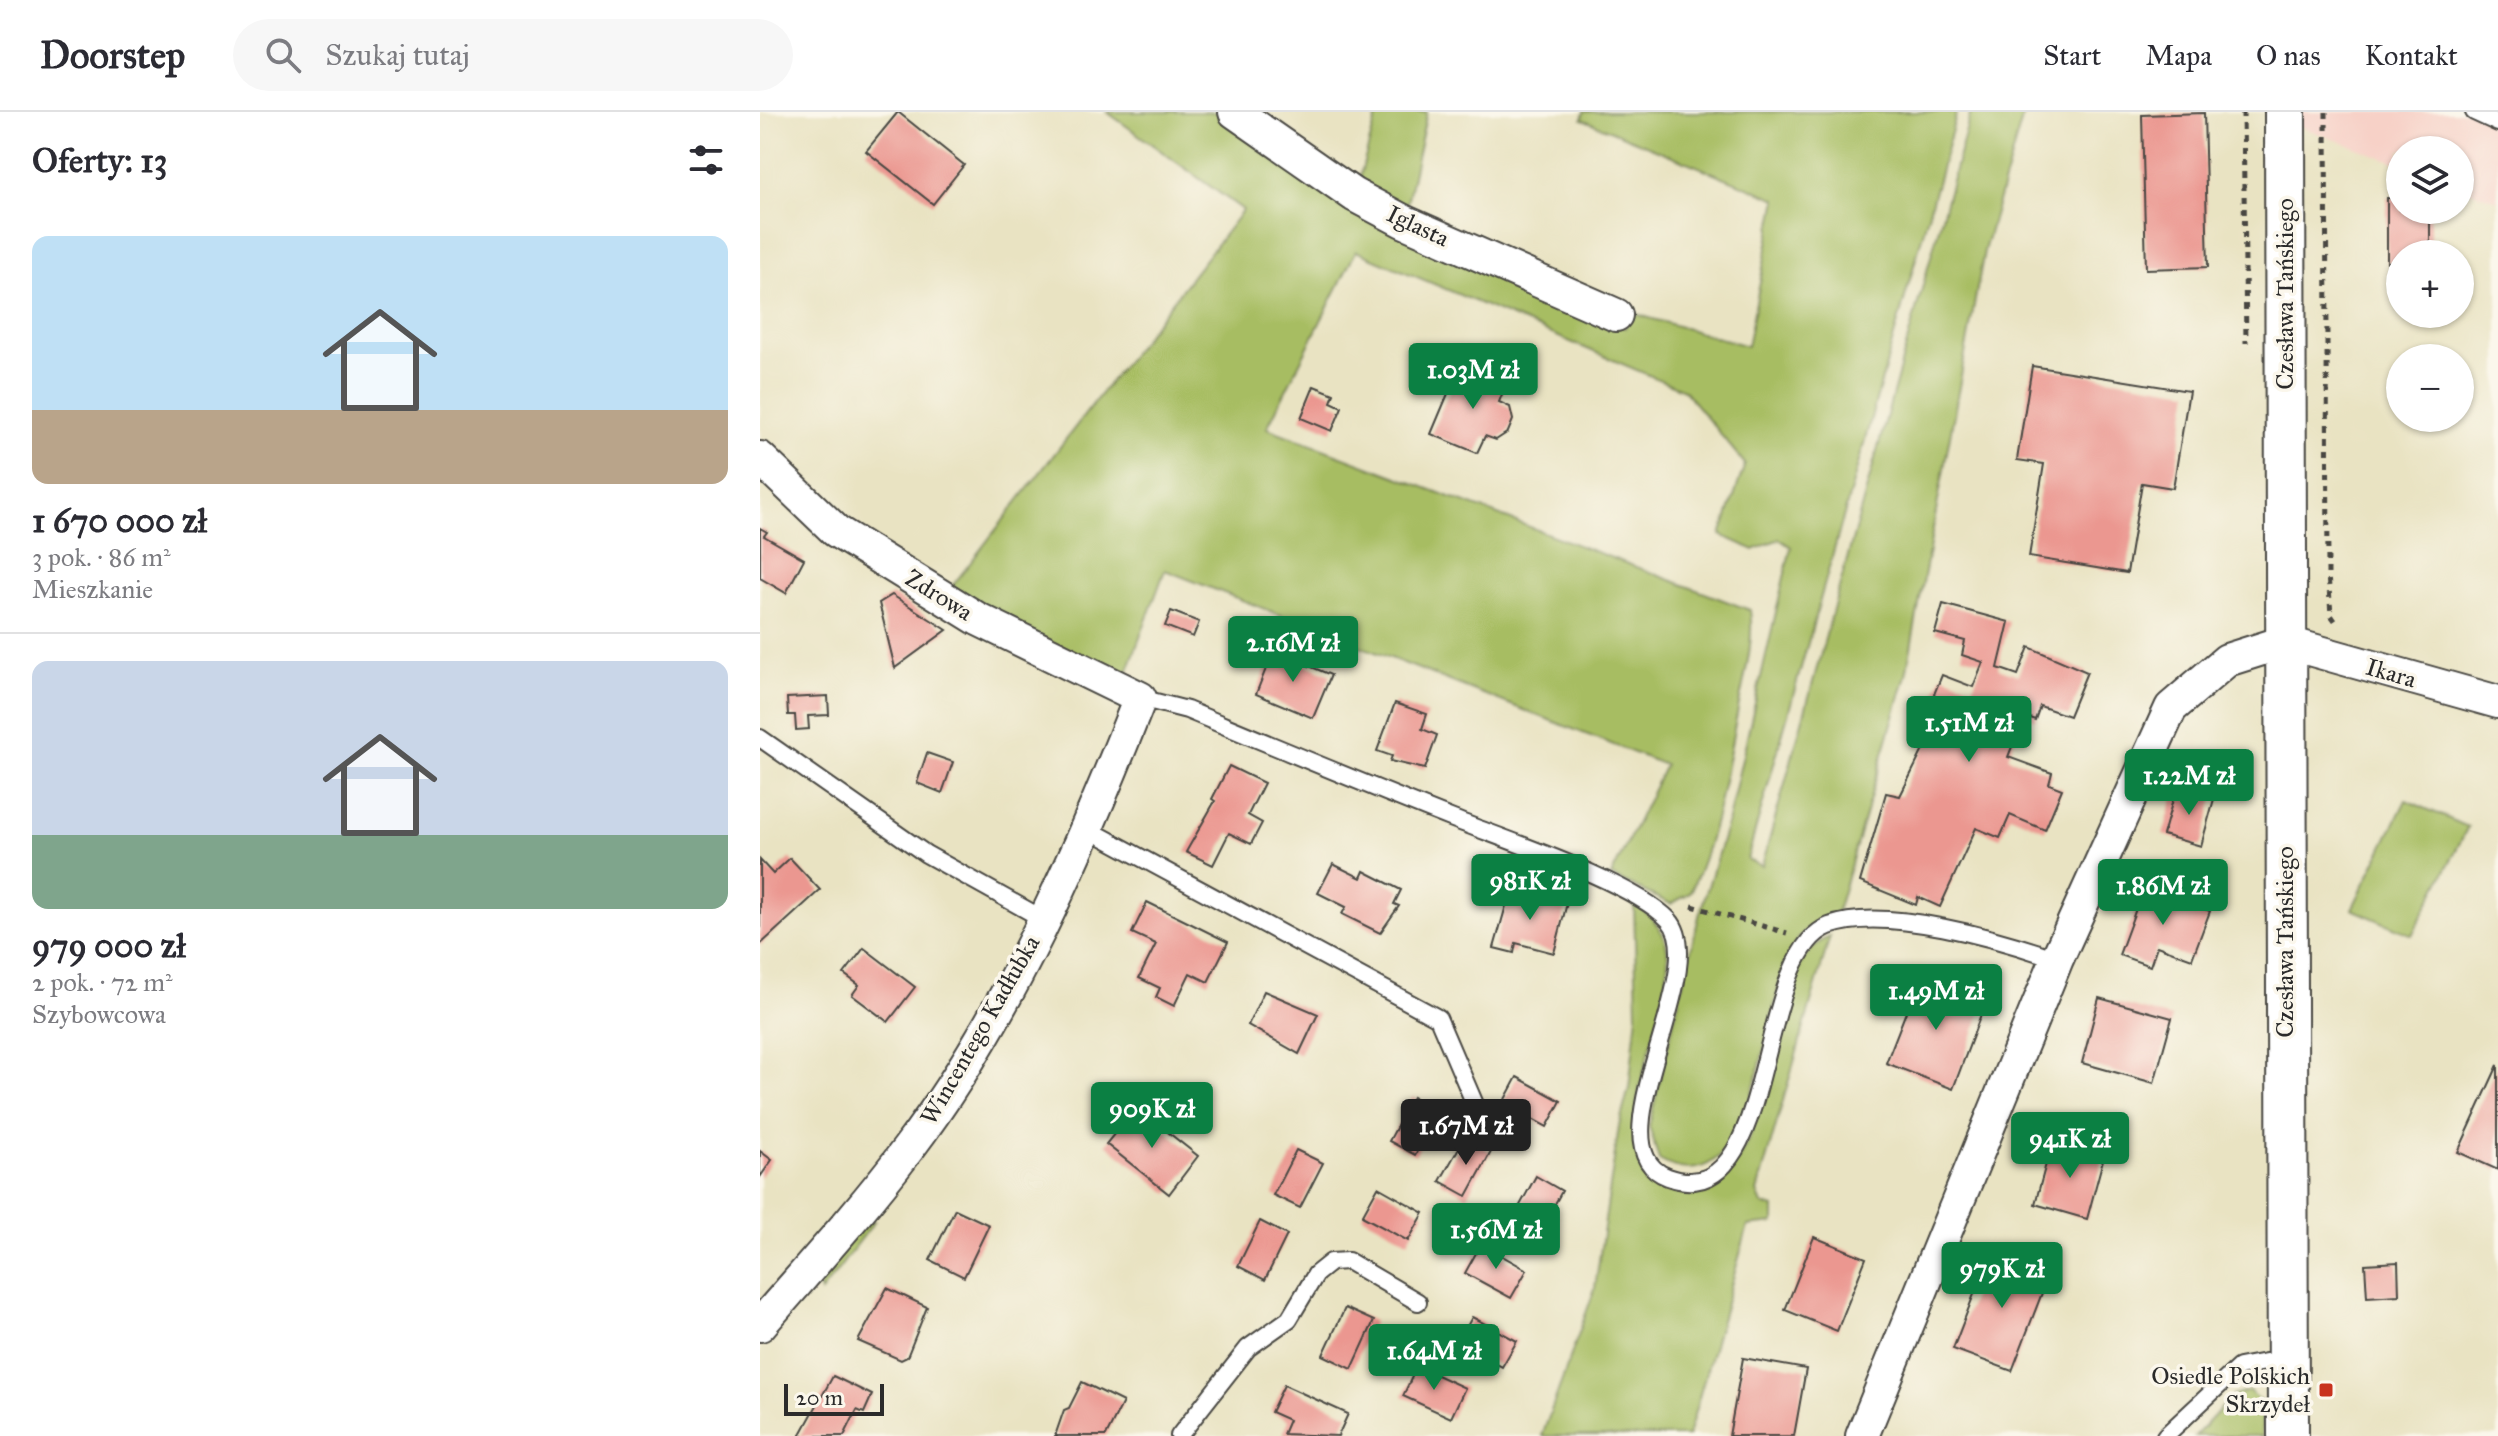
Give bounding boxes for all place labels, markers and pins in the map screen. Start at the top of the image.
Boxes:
pin: 1.03M zł [1390,343,1556,411]
pin: 2.16M zł [1210,616,1376,684]
pin: 1.51M zł [1886,696,2052,764]
pin: 1.22M zł [2106,749,2272,817]
pin: 981K zł [1456,854,1604,922]
pin: 1.86M zł [2080,859,2246,927]
pin: 1.49M zł [1853,964,2019,1032]
pin: 909K zł [1078,1082,1226,1150]
pin: 1.67M zł [1383,1099,1549,1167]
pin: 941K zł [1996,1112,2144,1180]
pin: 1.56M zł [1413,1203,1579,1271]
pin: 979K zł [1928,1242,2076,1310]
pin: 1.64M zł [1351,1324,1517,1392]
place label: Osiedle Polskich Skrzydeł [2151,1361,2310,1419]
marker: Osiedle Polskich Skrzydeł [2317,1381,2335,1399]

